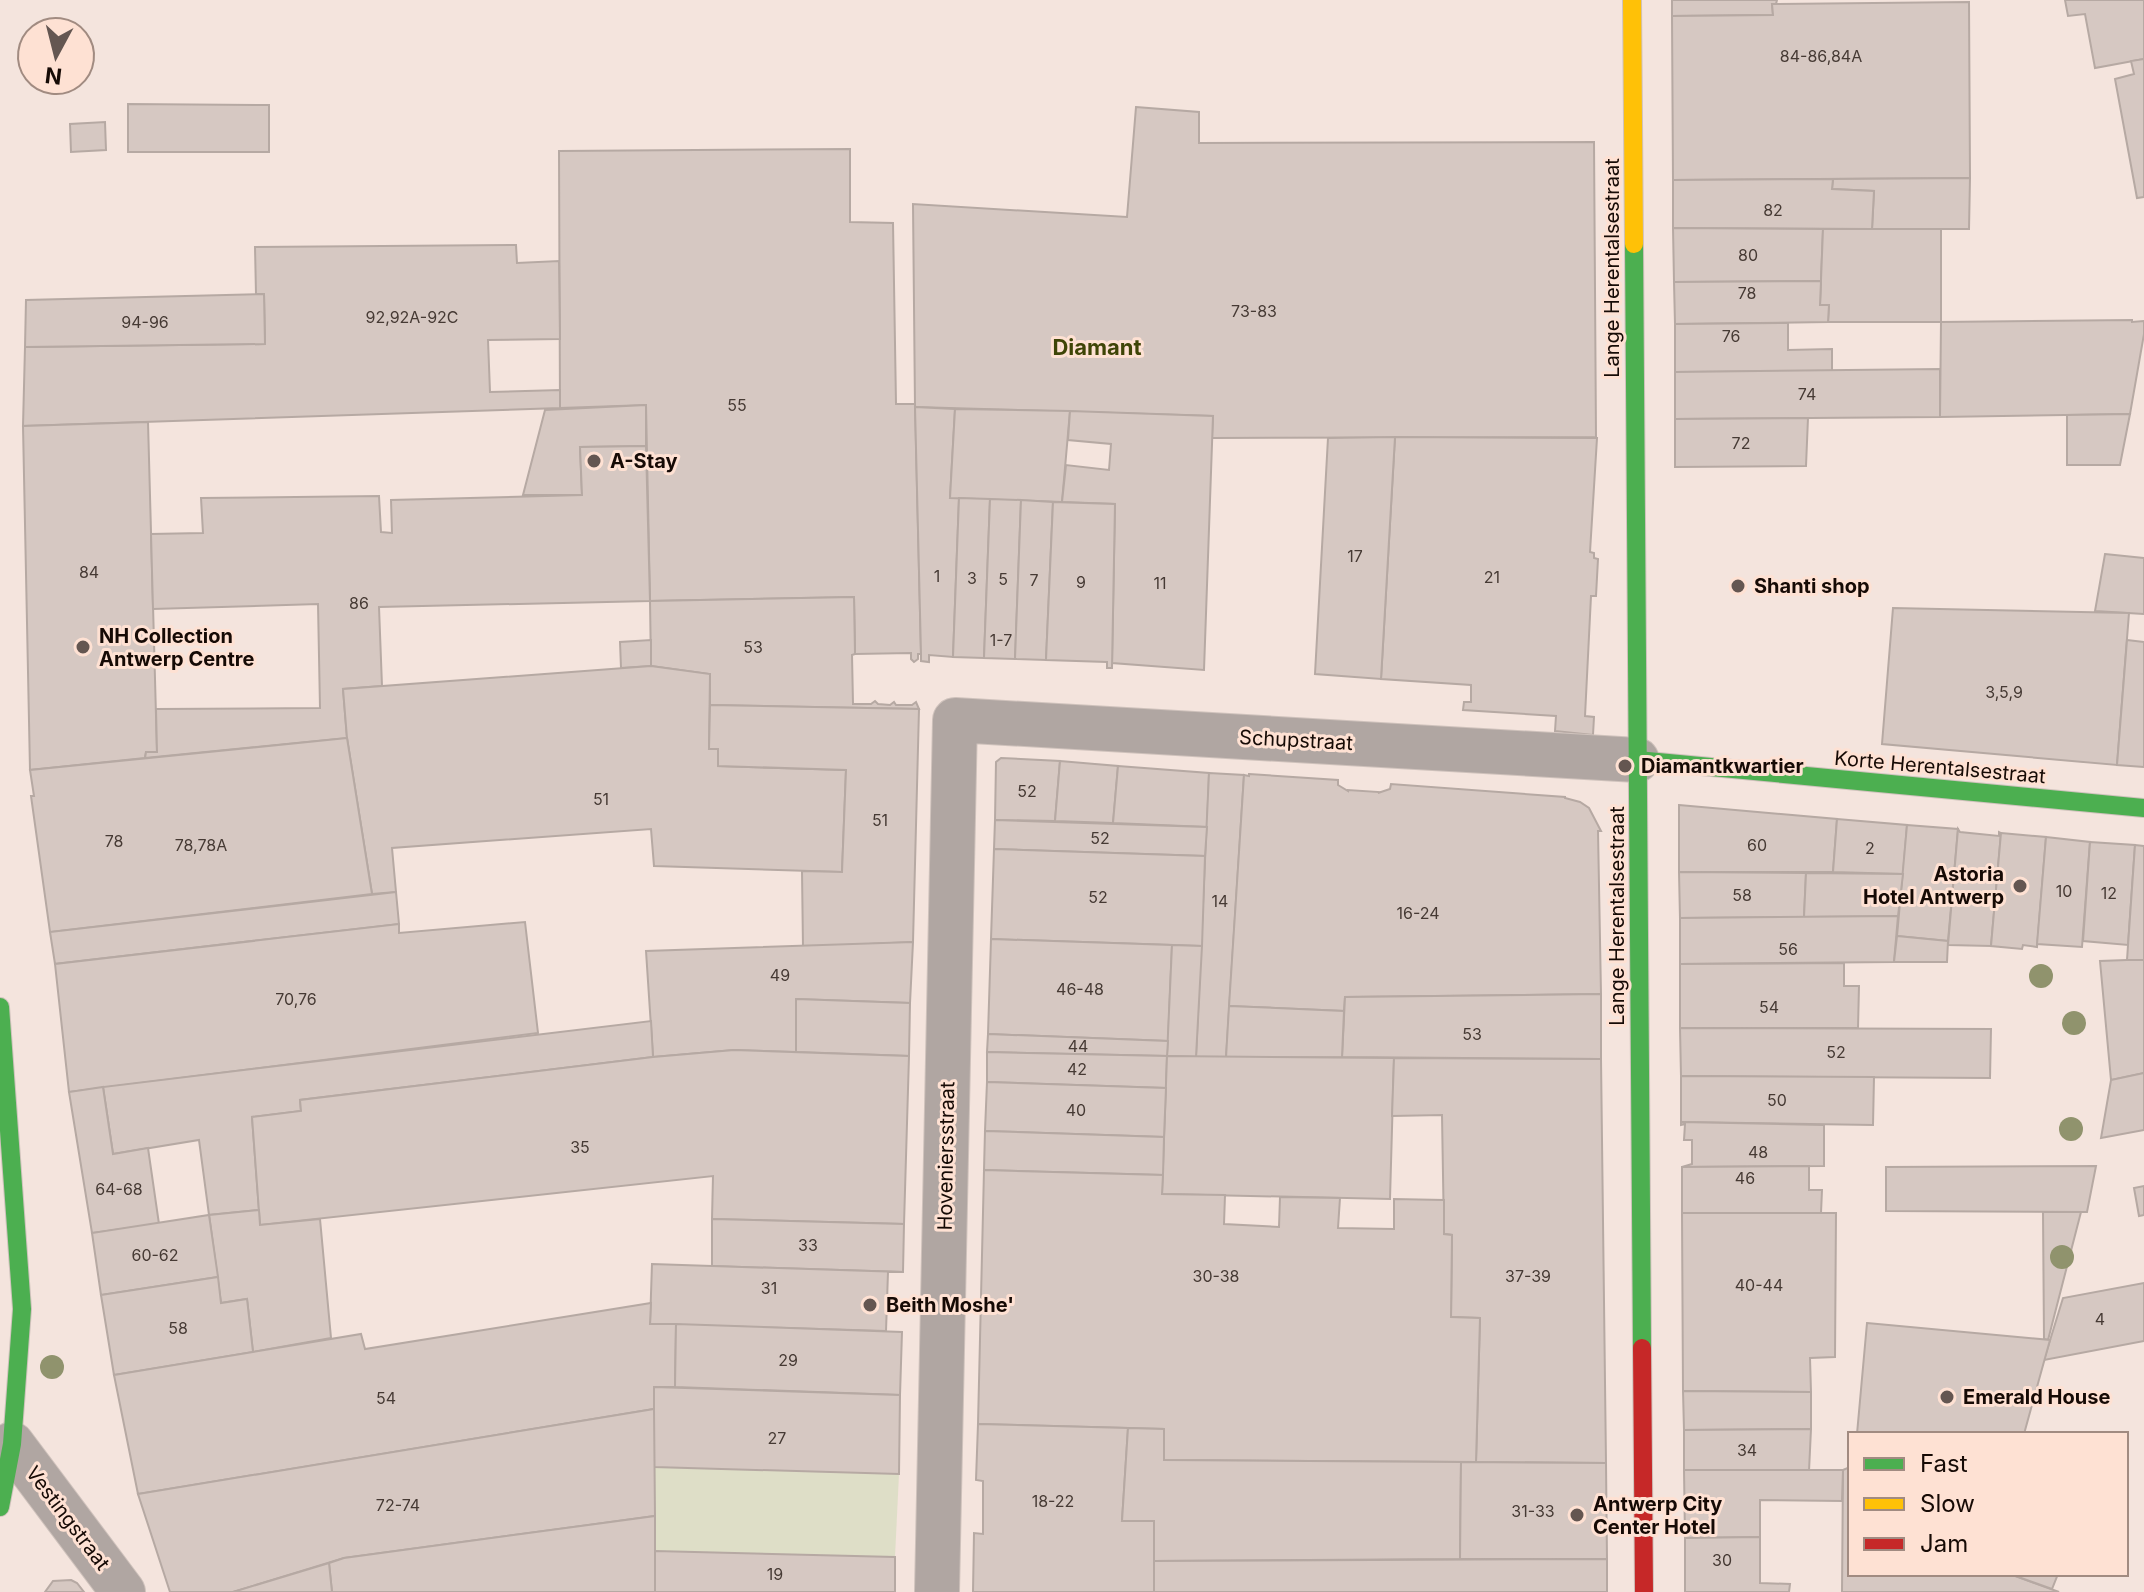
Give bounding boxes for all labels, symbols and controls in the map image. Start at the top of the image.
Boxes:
north arrow [16,16,96,96]
house number: 84-86,84A [1780,46,1862,66]
text: N [44,62,63,90]
street label: Lange Herentalsestraat [1600,158,1624,378]
house number: 82 [1763,200,1783,220]
house number: 80 [1738,245,1758,265]
house number: 78 [1738,283,1756,303]
house number: 73-83 [1231,301,1277,321]
house number: 92,92A-92C [365,307,459,327]
house number: 94-96 [121,312,169,332]
house number: 76 [1722,326,1740,346]
district label: Diamant [1052,334,1142,360]
house number: 74 [1798,384,1816,404]
house number: 55 [727,395,747,415]
house number: 72 [1732,433,1750,453]
place label: A-Stay [610,449,677,473]
marker: A-Stay [585,452,603,470]
house number: 17 [1347,546,1363,566]
house number: 84 [79,562,99,582]
house number: 1 [934,566,940,586]
house number: 21 [1484,567,1500,587]
house number: 3 [967,568,977,588]
house number: 5 [998,569,1008,589]
house number: 7 [1029,570,1039,590]
house number: 9 [1076,572,1086,592]
house number: 11 [1153,573,1167,593]
place label: Shanti shop [1754,574,1870,598]
marker: Shanti shop [1729,577,1747,595]
house number: 86 [349,593,369,613]
place label: NH Collection Antwerp Centre [99,624,255,671]
house number: 1-7 [990,630,1012,650]
house number: 53 [743,637,763,657]
marker: NH Collection Antwerp Centre [74,638,92,656]
house number: 3,5,9 [1985,682,2023,702]
street label: Schupstraat [1239,725,1354,755]
street label: Korte Herentalsestraat [1833,746,2047,788]
place label: Diamantkwartier [1641,754,1804,778]
marker: Diamantkwartier [1616,757,1634,775]
house number: 52 [1017,781,1037,801]
house number: 51 [593,789,609,809]
street label: Lange Herentalsestraat [1605,806,1629,1026]
house number: 51 [872,810,888,830]
house number: 52 [1090,828,1110,848]
house number: 78 [105,831,123,851]
house number: 78,78A [175,835,227,855]
house number: 60 [1747,835,1767,855]
house number: 2 [1865,838,1875,858]
place label: Astoria Hotel Antwerp [1863,862,2004,909]
marker: Astoria Hotel Antwerp [2011,877,2029,895]
house number: 10 [2056,881,2072,901]
house number: 12 [2101,883,2117,903]
house number: 58 [1732,885,1752,905]
house number: 52 [1088,887,1108,907]
house number: 14 [1212,891,1228,911]
house number: 16-24 [1396,903,1440,923]
house number: 56 [1778,939,1798,959]
house number: 49 [770,965,790,985]
house number: 46-48 [1056,979,1104,999]
house number: 70,76 [275,989,317,1009]
house number: 54 [1759,997,1779,1017]
house number: 53 [1462,1024,1482,1044]
house number: 44 [1068,1036,1088,1056]
house number: 52 [1826,1042,1846,1062]
house number: 42 [1067,1059,1087,1079]
street label: Hoveniersstraat [933,1081,959,1231]
house number: 50 [1767,1090,1787,1110]
house number: 40 [1066,1100,1086,1120]
house number: 35 [570,1137,590,1157]
house number: 48 [1748,1142,1768,1162]
house number: 46 [1735,1168,1755,1188]
house number: 64-68 [95,1179,143,1199]
house number: 33 [798,1235,818,1255]
house number: 60-62 [131,1245,179,1265]
house number: 30-38 [1193,1266,1239,1286]
house number: 37-39 [1505,1266,1551,1286]
house number: 40-44 [1735,1275,1783,1295]
house number: 31 [761,1278,777,1298]
place label: Beith Moshe' [886,1293,1014,1317]
marker: Beith Moshe' [861,1296,879,1314]
house number: 4 [2095,1309,2105,1329]
house number: 58 [168,1318,188,1338]
house number: 29 [778,1350,798,1370]
place label: Emerald House [1963,1385,2110,1409]
house number: 54 [376,1388,396,1408]
marker: Emerald House [1938,1388,1956,1406]
house number: 27 [768,1428,786,1448]
legend [1848,1432,2128,1576]
house number: 34 [1737,1440,1757,1460]
text: Fast [1920,1449,1968,1478]
street label: Vestingstraat [21,1461,115,1575]
text: Slow [1920,1489,1975,1518]
house number: 18-22 [1032,1491,1074,1511]
place label: Antwerp City Center Hotel [1593,1492,1722,1539]
house number: 72-74 [376,1495,420,1515]
house number: 31-33 [1511,1501,1555,1521]
marker: Antwerp City Center Hotel [1568,1506,1586,1524]
text: Jam [1920,1529,1968,1558]
house number: 30 [1712,1550,1732,1570]
house number: 19 [767,1564,783,1584]

